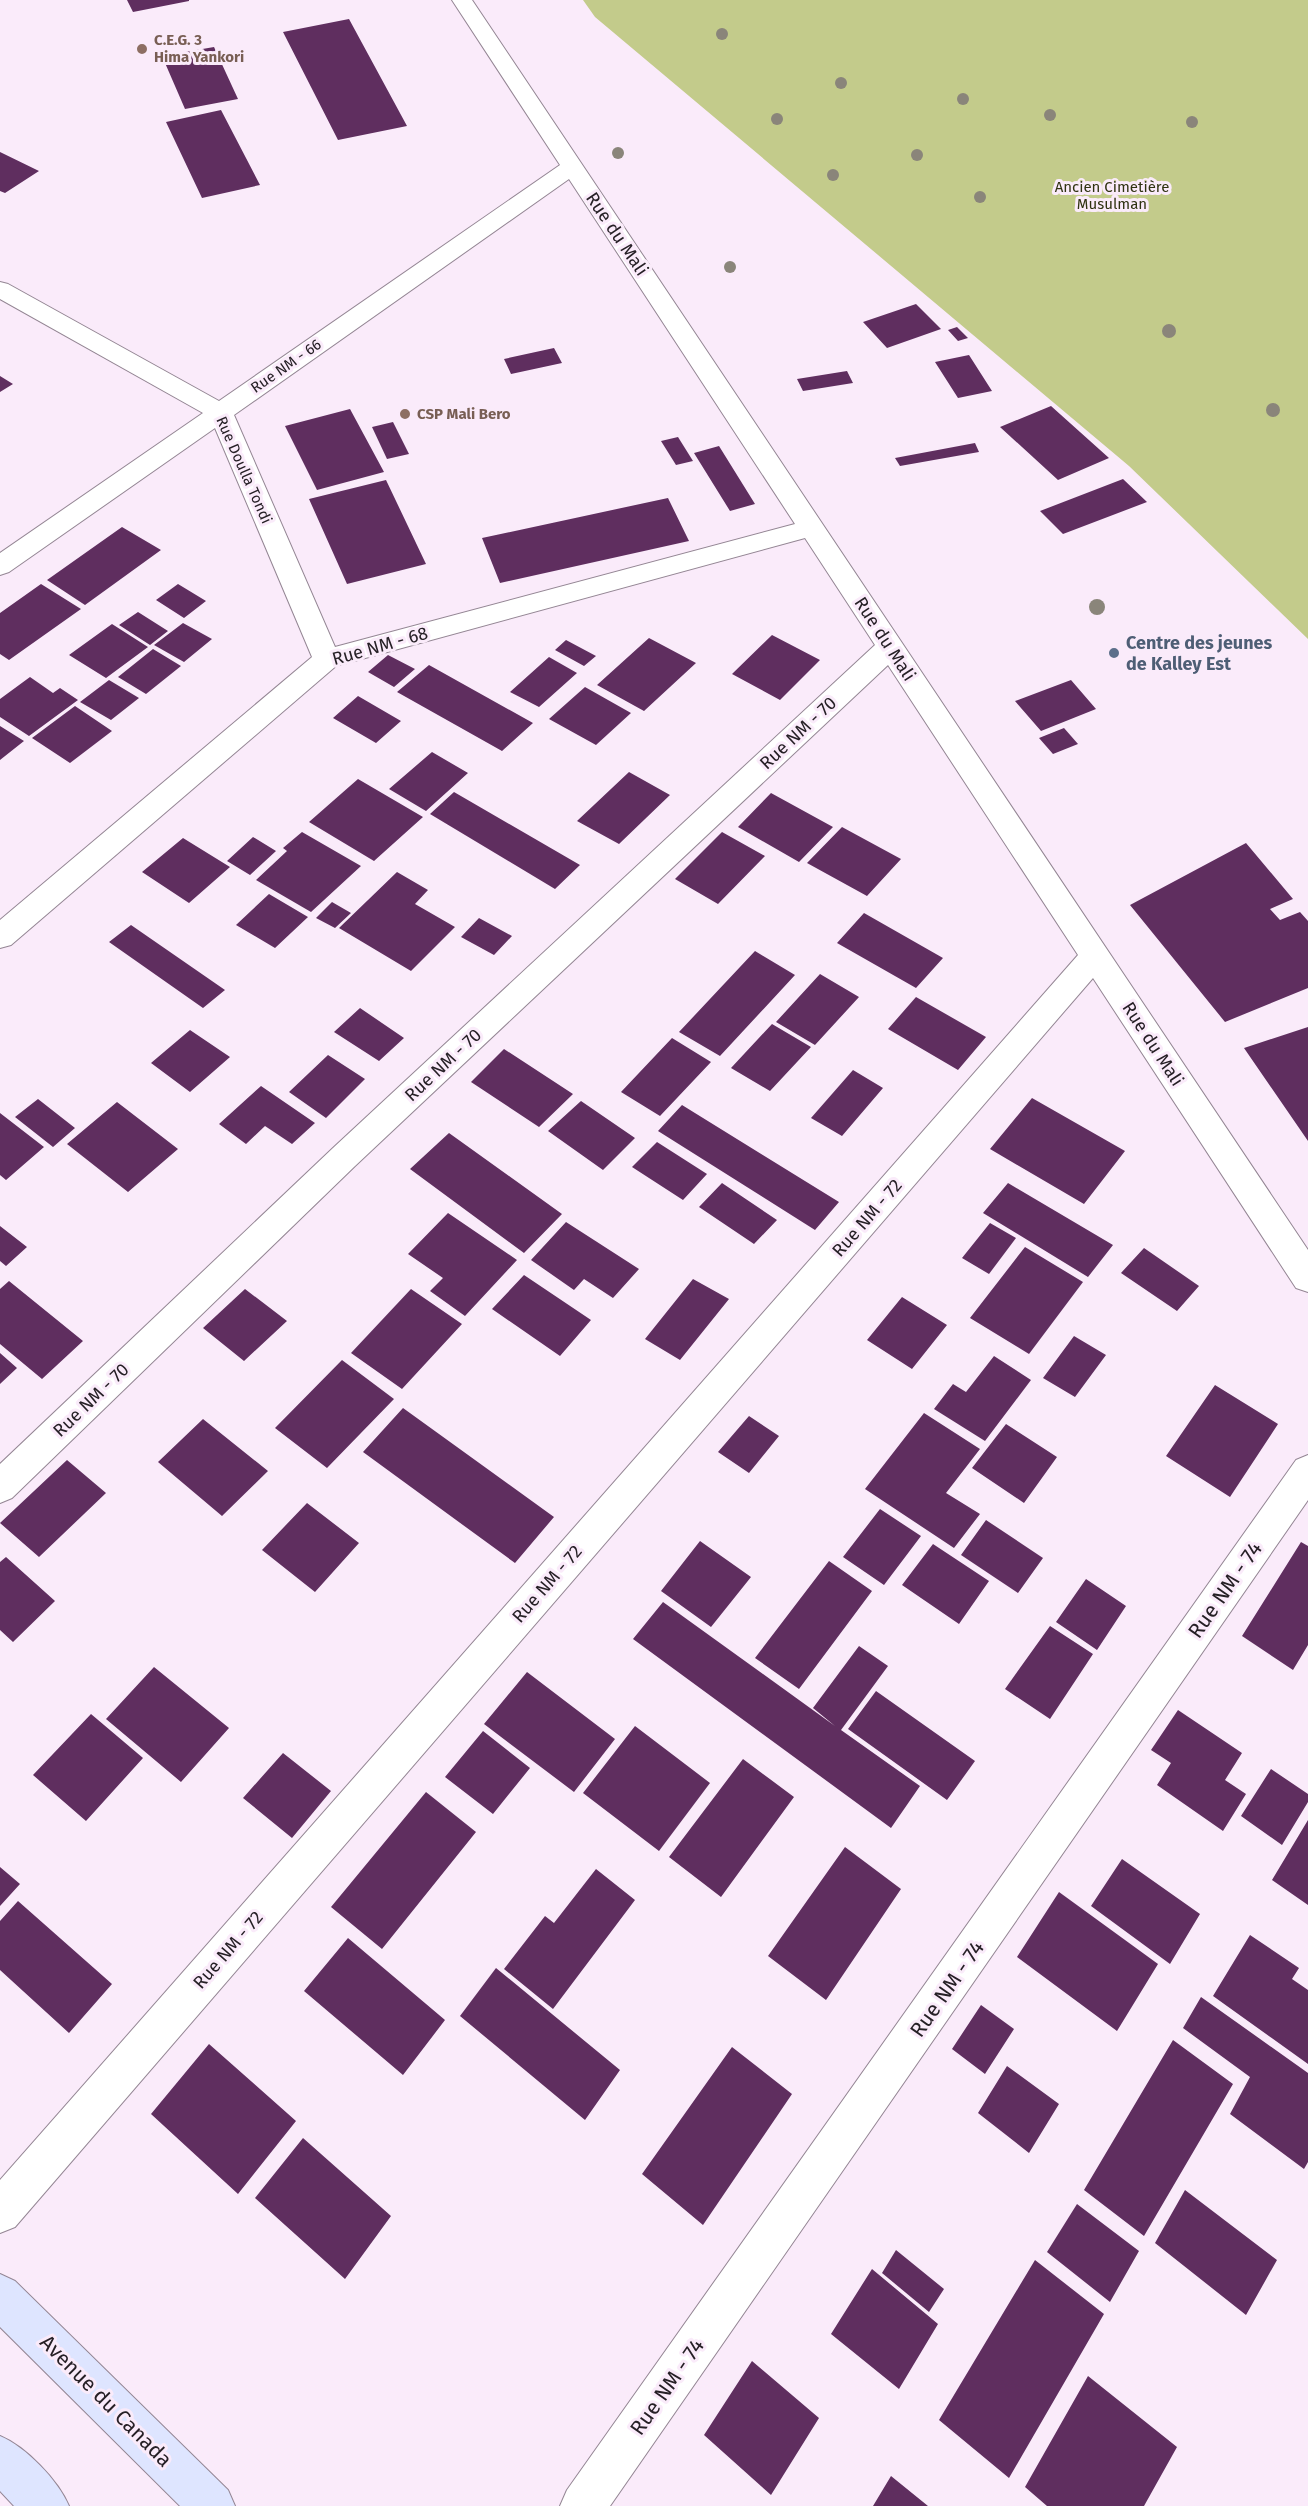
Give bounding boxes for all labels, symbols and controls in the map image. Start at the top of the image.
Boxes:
place label: C.E.G. 3 Hima Yankori [154,31,244,66]
marker: C.E.G. 3 Hima Yankori [135,42,149,56]
park label: Ancien Cimetière Musulman [1055,178,1169,213]
street label: Rue du Mali [581,188,653,280]
street label: Rue NM - 66 [247,335,325,397]
place label: CSP Mali Bero [417,405,511,423]
marker: CSP Mali Bero [398,407,412,421]
street label: Rue Doulla Tondi [212,414,276,526]
street label: Rue du Mali [850,593,920,685]
street label: Rue NM - 68 [330,622,430,670]
place label: Centre des jeunes de Kalley Est [1126,632,1272,675]
marker: Centre des jeunes de Kalley Est [1107,646,1121,660]
street label: Rue NM - 70 [755,692,841,774]
street label: Rue du Mali [1118,998,1188,1090]
street label: Rue NM - 70 [400,1024,486,1106]
street label: Rue NM - 72 [827,1175,907,1261]
street label: Rue NM - 70 [49,1358,133,1442]
street label: Rue NM - 74 [1182,1537,1268,1643]
street label: Rue NM - 72 [507,1541,587,1627]
street label: Rue NM - 72 [188,1907,268,1993]
street label: Rue NM - 74 [904,1936,990,2042]
street label: Avenue du Canada [34,2329,178,2473]
street label: Rue NM - 74 [624,2334,710,2440]

